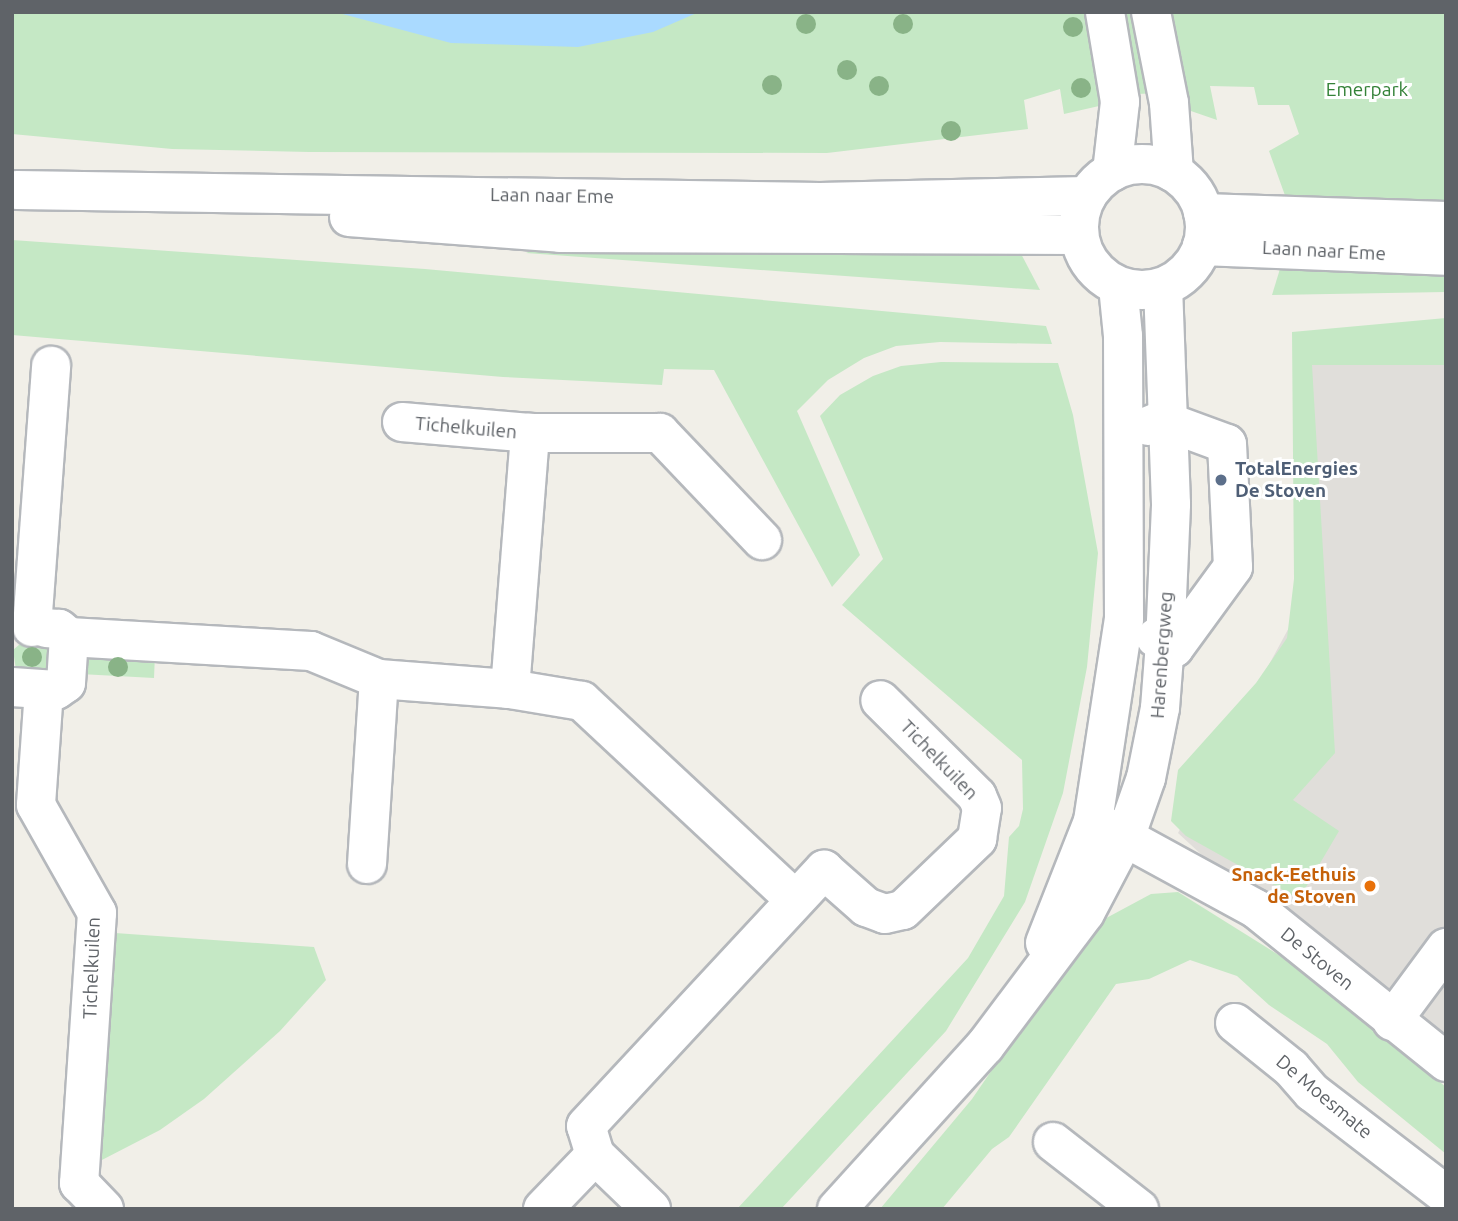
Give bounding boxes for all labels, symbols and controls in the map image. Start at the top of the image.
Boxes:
park label: Emerpark [1326,79,1408,101]
street label: Laan naar Eme [490,184,614,208]
street label: Laan naar Eme [1262,236,1386,266]
street label: Tichelkuilen [414,412,518,444]
place label: TotalEnergies De Stoven [1235,458,1358,502]
marker: TotalEnergies De Stoven [1213,472,1229,488]
street label: Harenbergweg [1146,591,1178,719]
street label: Tichelkuilen [895,715,983,805]
place label: Snack-Eethuis de Stoven [1232,864,1356,908]
marker: Snack-Eethuis de Stoven [1362,878,1378,894]
street label: Tichelkuilen [79,917,105,1019]
street label: De Stoven [1276,923,1358,995]
street label: De Moesmate [1271,1050,1377,1144]

